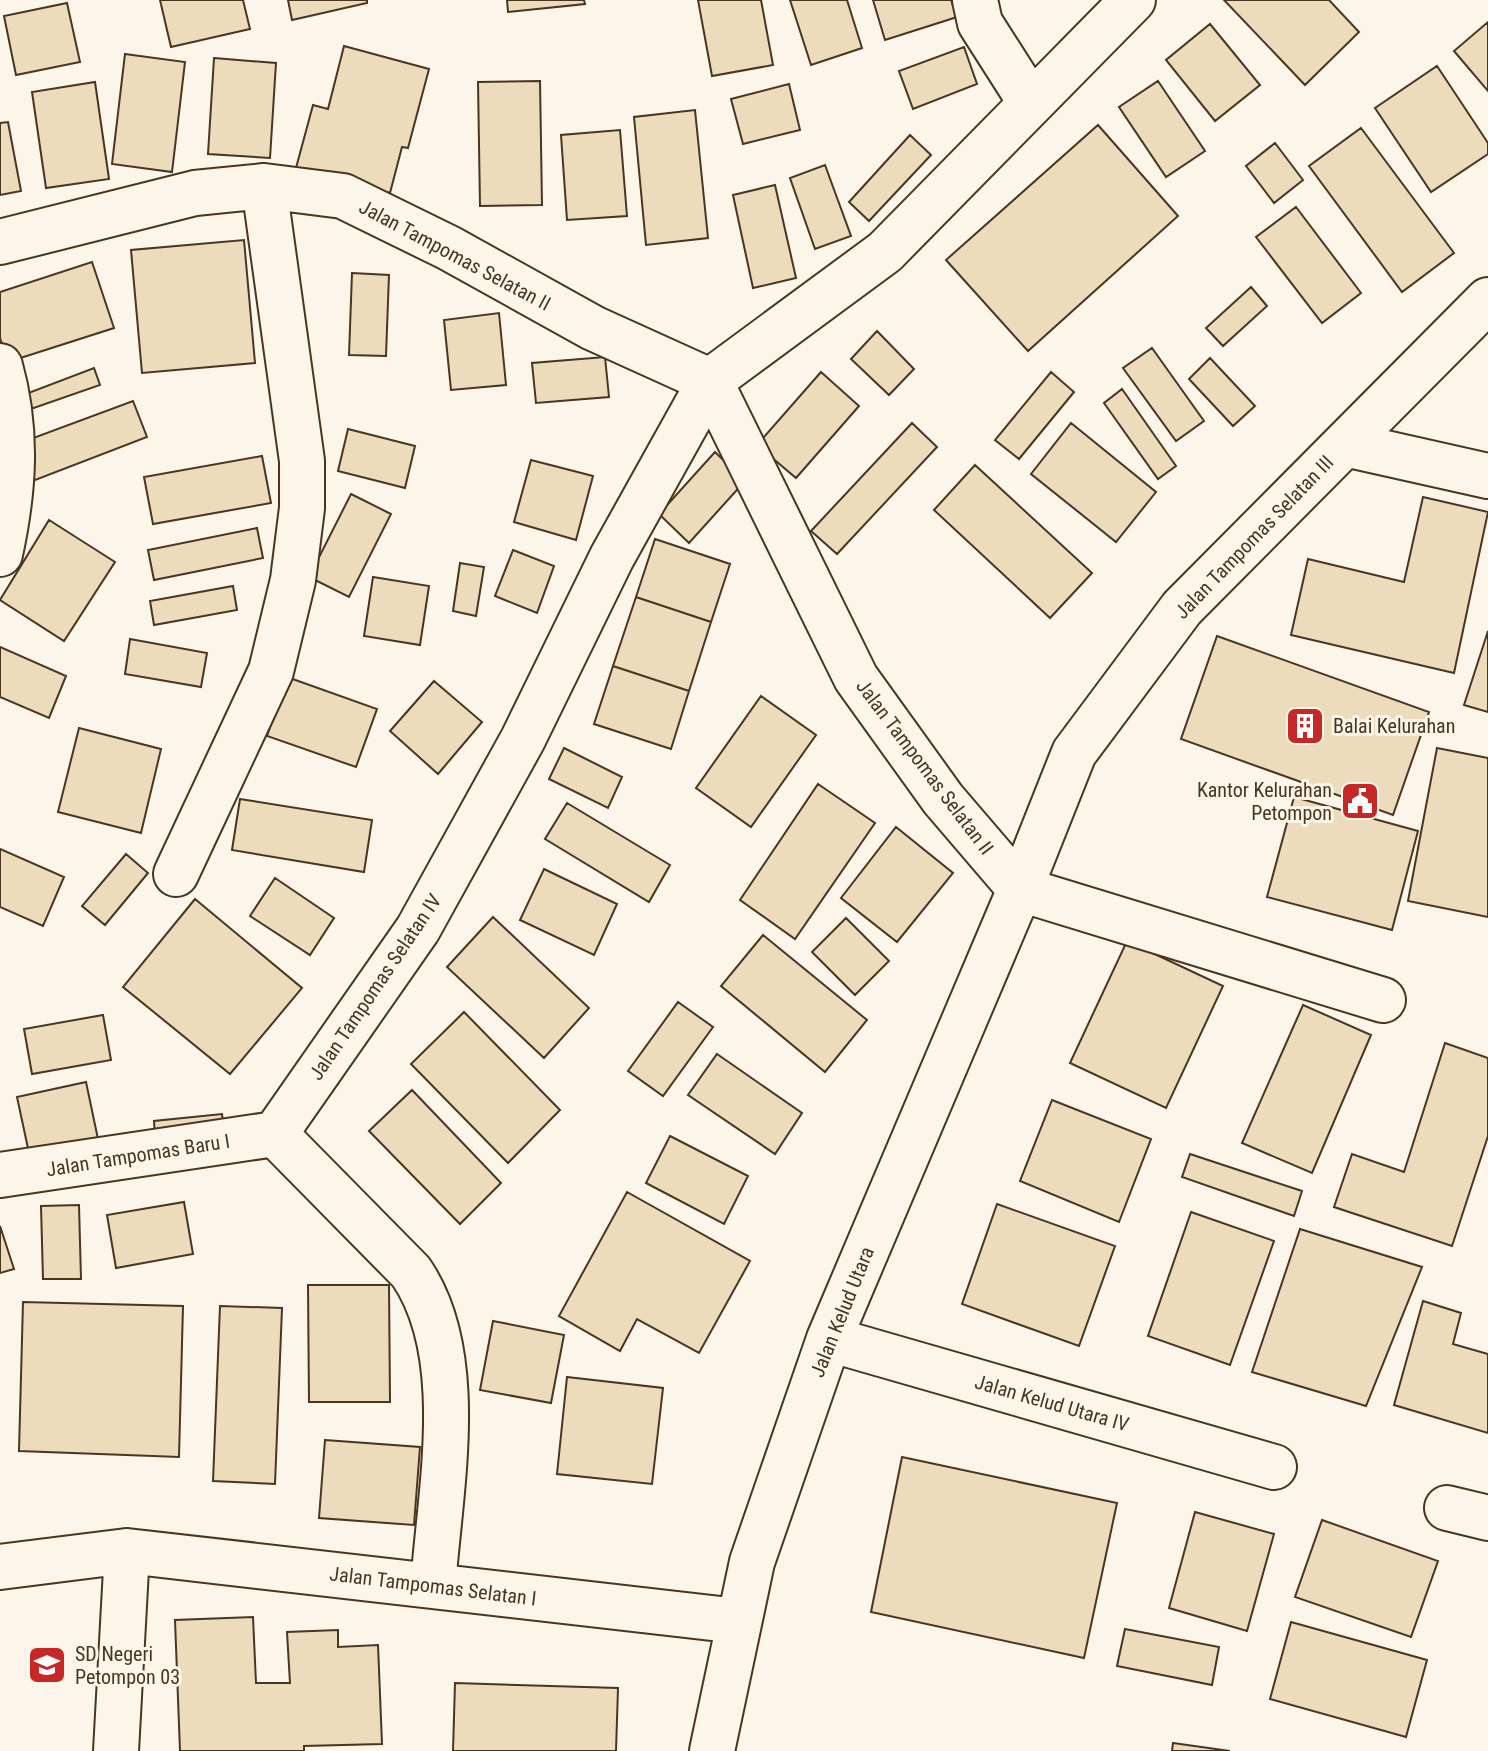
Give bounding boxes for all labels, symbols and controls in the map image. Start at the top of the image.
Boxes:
street label: Jalan Tampomas Selatan II [355,194,555,316]
street label: Jalan Tampomas Selatan III [1170,450,1338,624]
street label: Jalan Tampomas Selatan II [851,675,999,859]
building icon: Balai Kelurahan [1284,705,1326,747]
place label: Balai Kelurahan [1333,714,1455,738]
place label: Kantor Kelurahan Petompon [1197,778,1332,825]
public building icon: Kantor Kelurahan Petompon [1339,780,1381,822]
street label: Jalan Tampomas Selatan IV [304,889,446,1085]
street label: Jalan Tampomas Baru I [45,1129,231,1181]
street label: Jalan Kelud Utara [805,1243,879,1381]
street label: Jalan Kelud Utara IV [972,1370,1132,1436]
street label: Jalan Tampomas Selatan I [328,1561,538,1611]
place label: SD Negeri Petompon 03 [75,1642,180,1689]
school or university icon: SD Negeri Petompon 03 [26,1644,68,1686]

